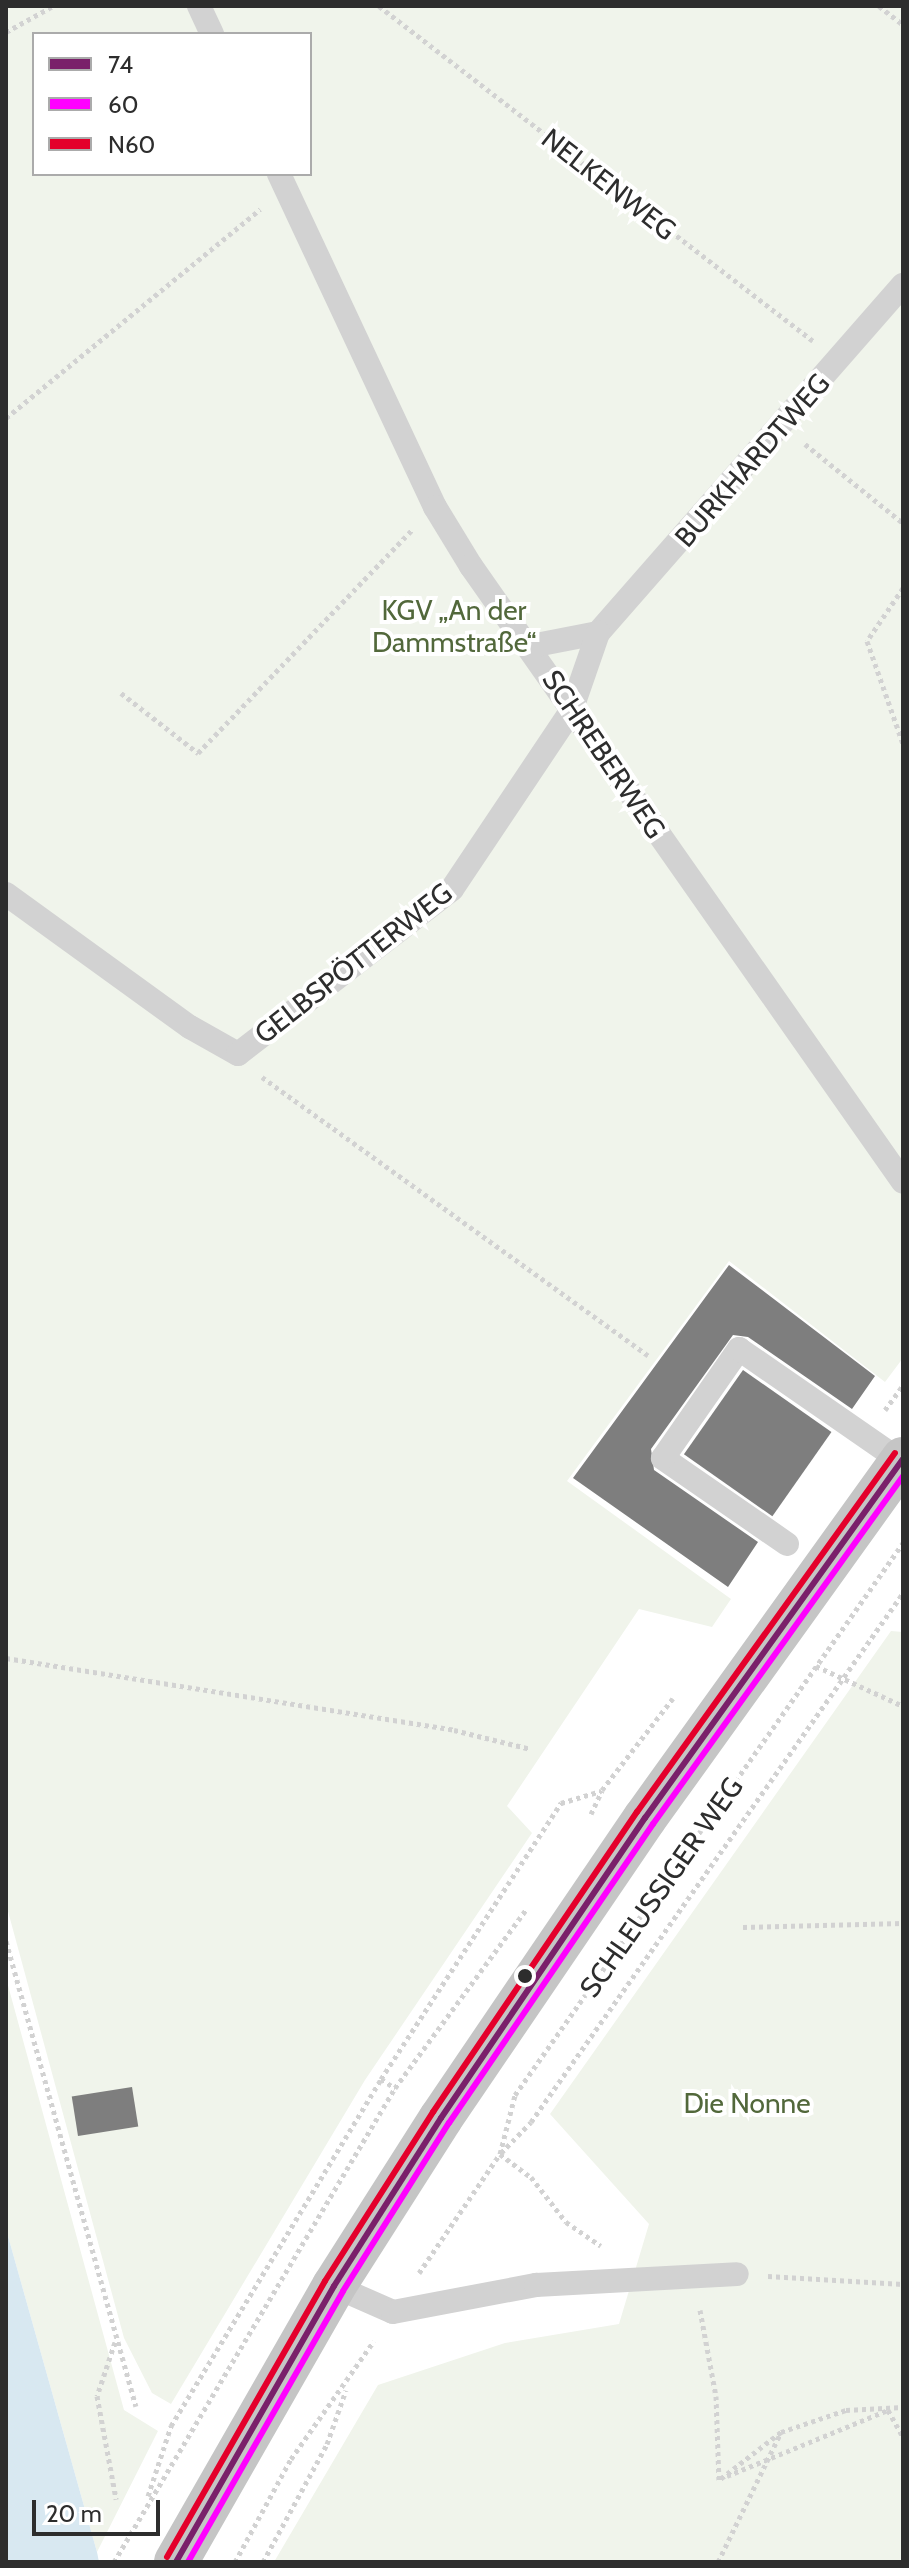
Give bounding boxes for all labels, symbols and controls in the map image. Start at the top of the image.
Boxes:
legend [32,32,312,176]
text: 74 [108,50,133,79]
text: 60 [108,90,138,119]
street label: NELKENWEG [535,121,683,247]
text: N60 [108,130,155,159]
street label: BURKHARDTWEG [668,366,836,554]
park label: KGV „An der Dammstraße“ [372,593,536,659]
street label: SCHREBERWEG [535,664,673,844]
street label: GELBSPÖTTERWEG [248,876,458,1050]
street label: SCHLEUSSIGER WEG [572,1770,750,2004]
unlabelled marker [517,1968,533,1984]
park label: Die Nonne [683,2086,811,2120]
scale bar [36,2484,164,2534]
text: 20 m [46,2499,102,2528]

